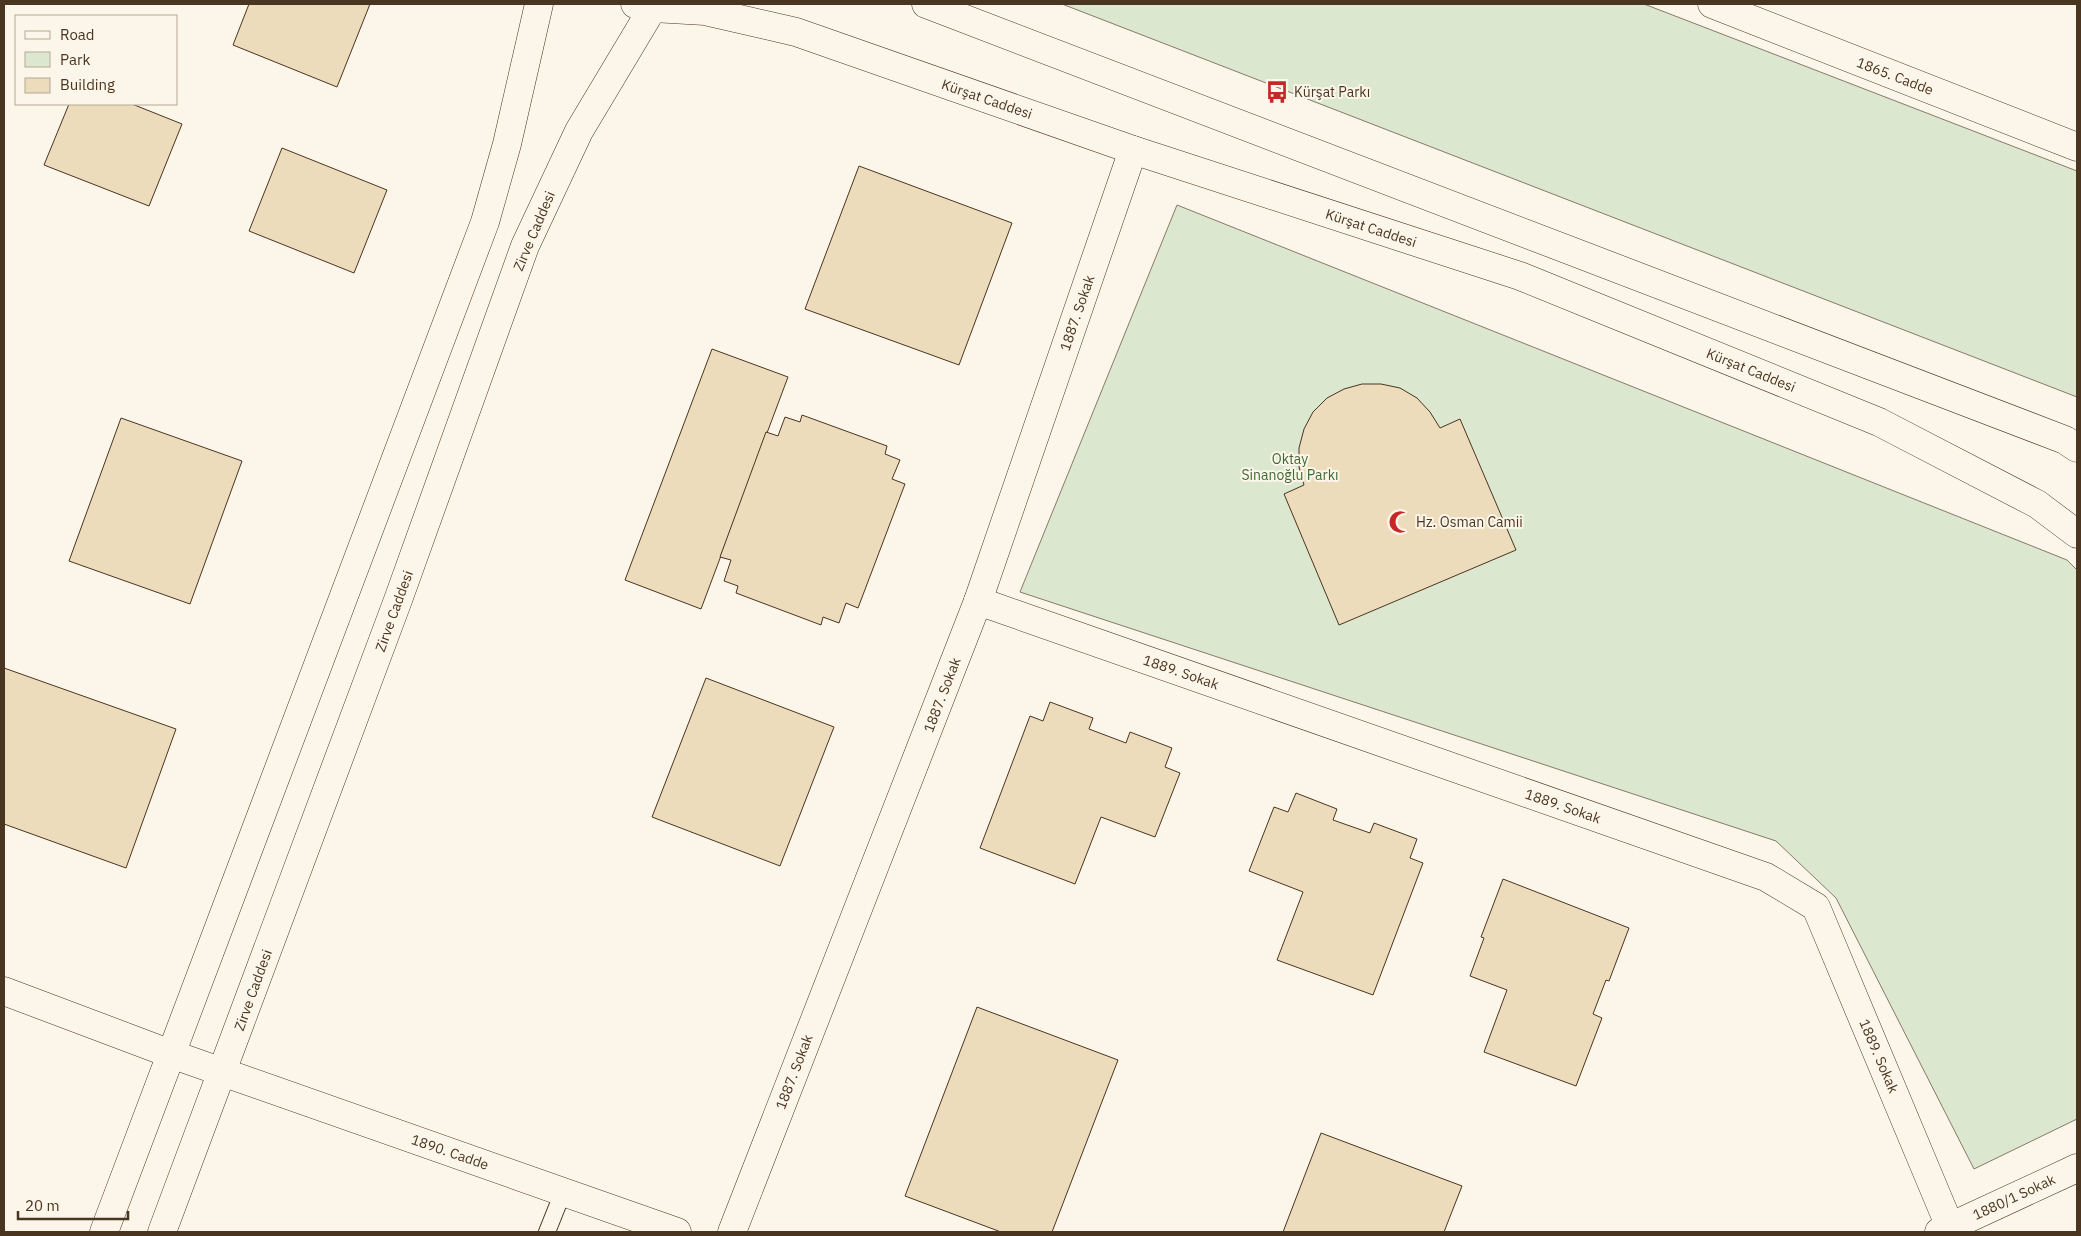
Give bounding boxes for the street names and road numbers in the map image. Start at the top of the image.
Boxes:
street label: 1865. Cadde [1854,53,1936,99]
street label: Kürşat Caddesi [939,75,1035,123]
street label: Zirve Caddesi [509,188,559,274]
street label: Kürşat Caddesi [1323,205,1419,251]
street label: 1887. Sokak [1056,272,1099,353]
street label: Kürşat Caddesi [1704,344,1798,396]
street label: Zirve Caddesi [371,568,417,654]
street label: 1889. Sokak [1141,651,1222,694]
street label: 1887. Sokak [919,654,965,735]
street label: 1889. Sokak [1523,785,1604,828]
street label: Zirve Caddesi [230,947,276,1033]
street label: 1889. Sokak [1855,1016,1903,1096]
street label: 1887. Sokak [771,1031,817,1112]
street label: 1890. Cadde [409,1130,491,1174]
street label: 1880/1 Sokak [1970,1170,2059,1224]

